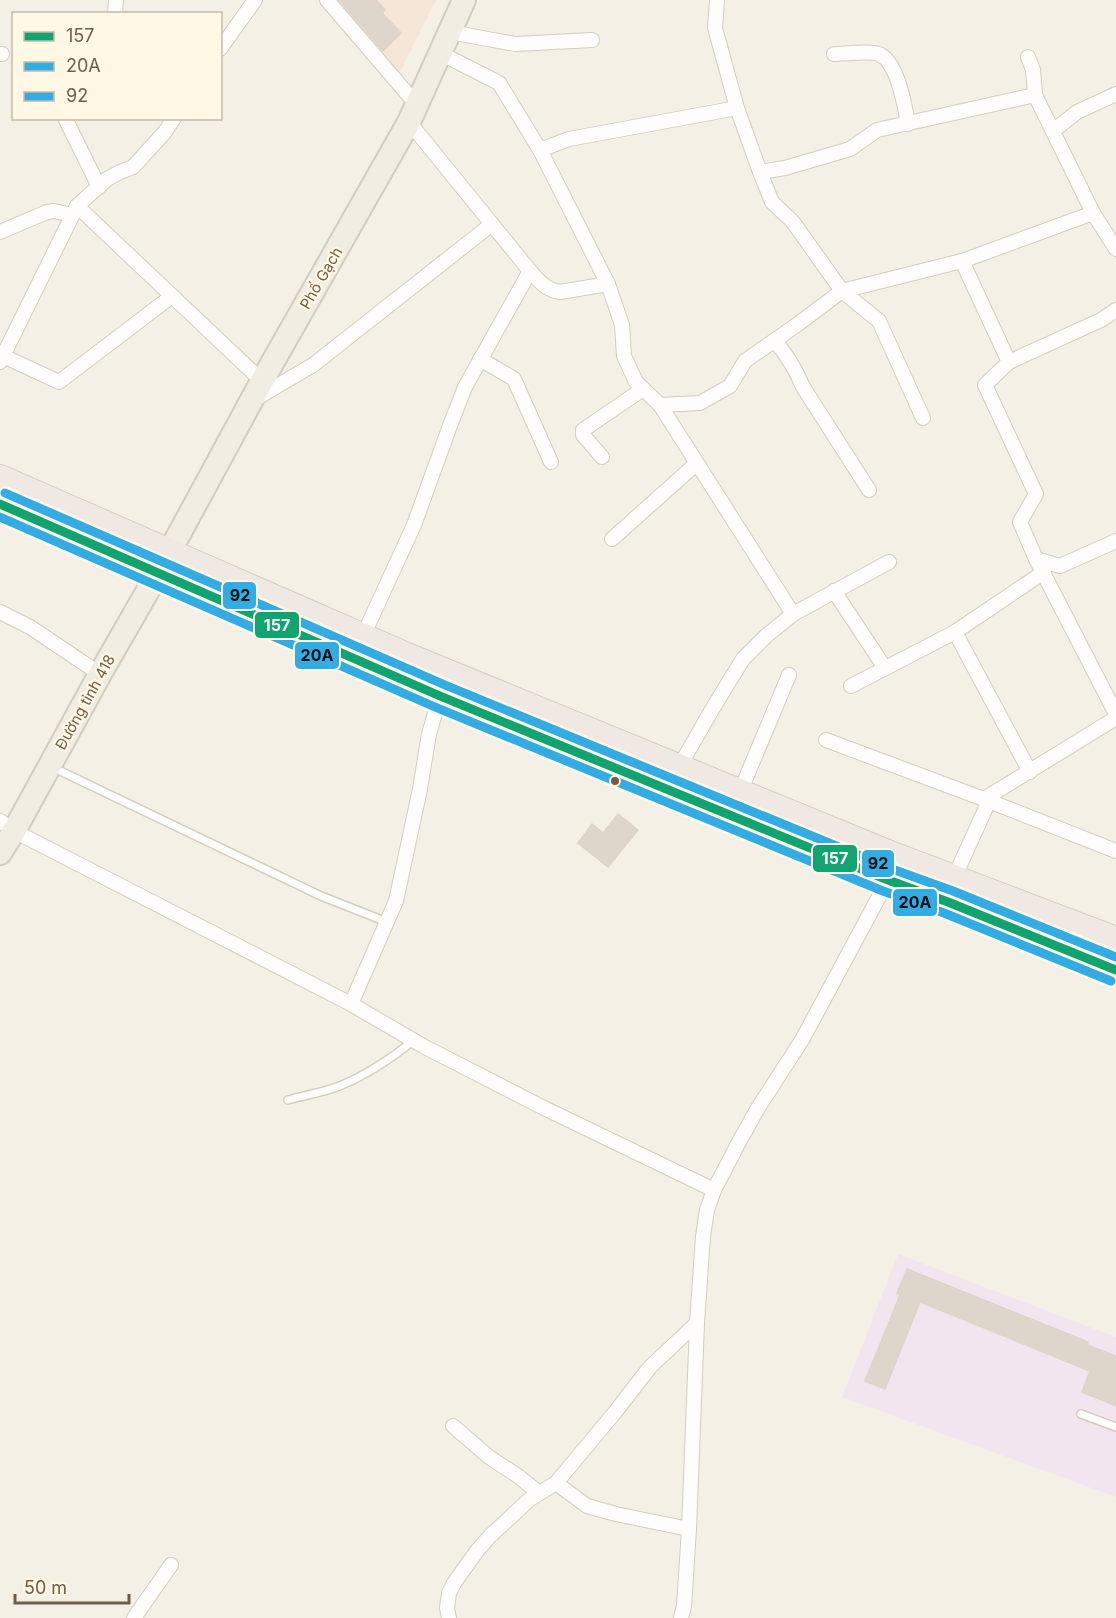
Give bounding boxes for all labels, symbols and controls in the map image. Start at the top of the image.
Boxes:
legend [12,12,222,120]
text: 157 [66,25,94,46]
text: 20A [66,55,101,76]
text: 92 [66,85,88,106]
street label: Phố Gạch [296,243,346,313]
line badge: 92 [222,581,257,610]
text: 92 [230,585,250,605]
line badge: 157 [254,611,300,639]
text: 157 [264,615,290,635]
line badge: 20A [294,641,340,670]
text: 20A [301,645,333,665]
street label: Đường tỉnh 418 [51,651,119,753]
unlabelled marker [609,775,621,787]
line badge: 157 [812,844,858,873]
text: 157 [822,848,848,868]
line badge: 92 [861,849,895,878]
text: 92 [868,853,888,873]
line badge: 20A [892,888,938,917]
text: 20A [899,892,931,912]
scale bar [15,1567,129,1605]
text: 50 m [24,1577,67,1598]

